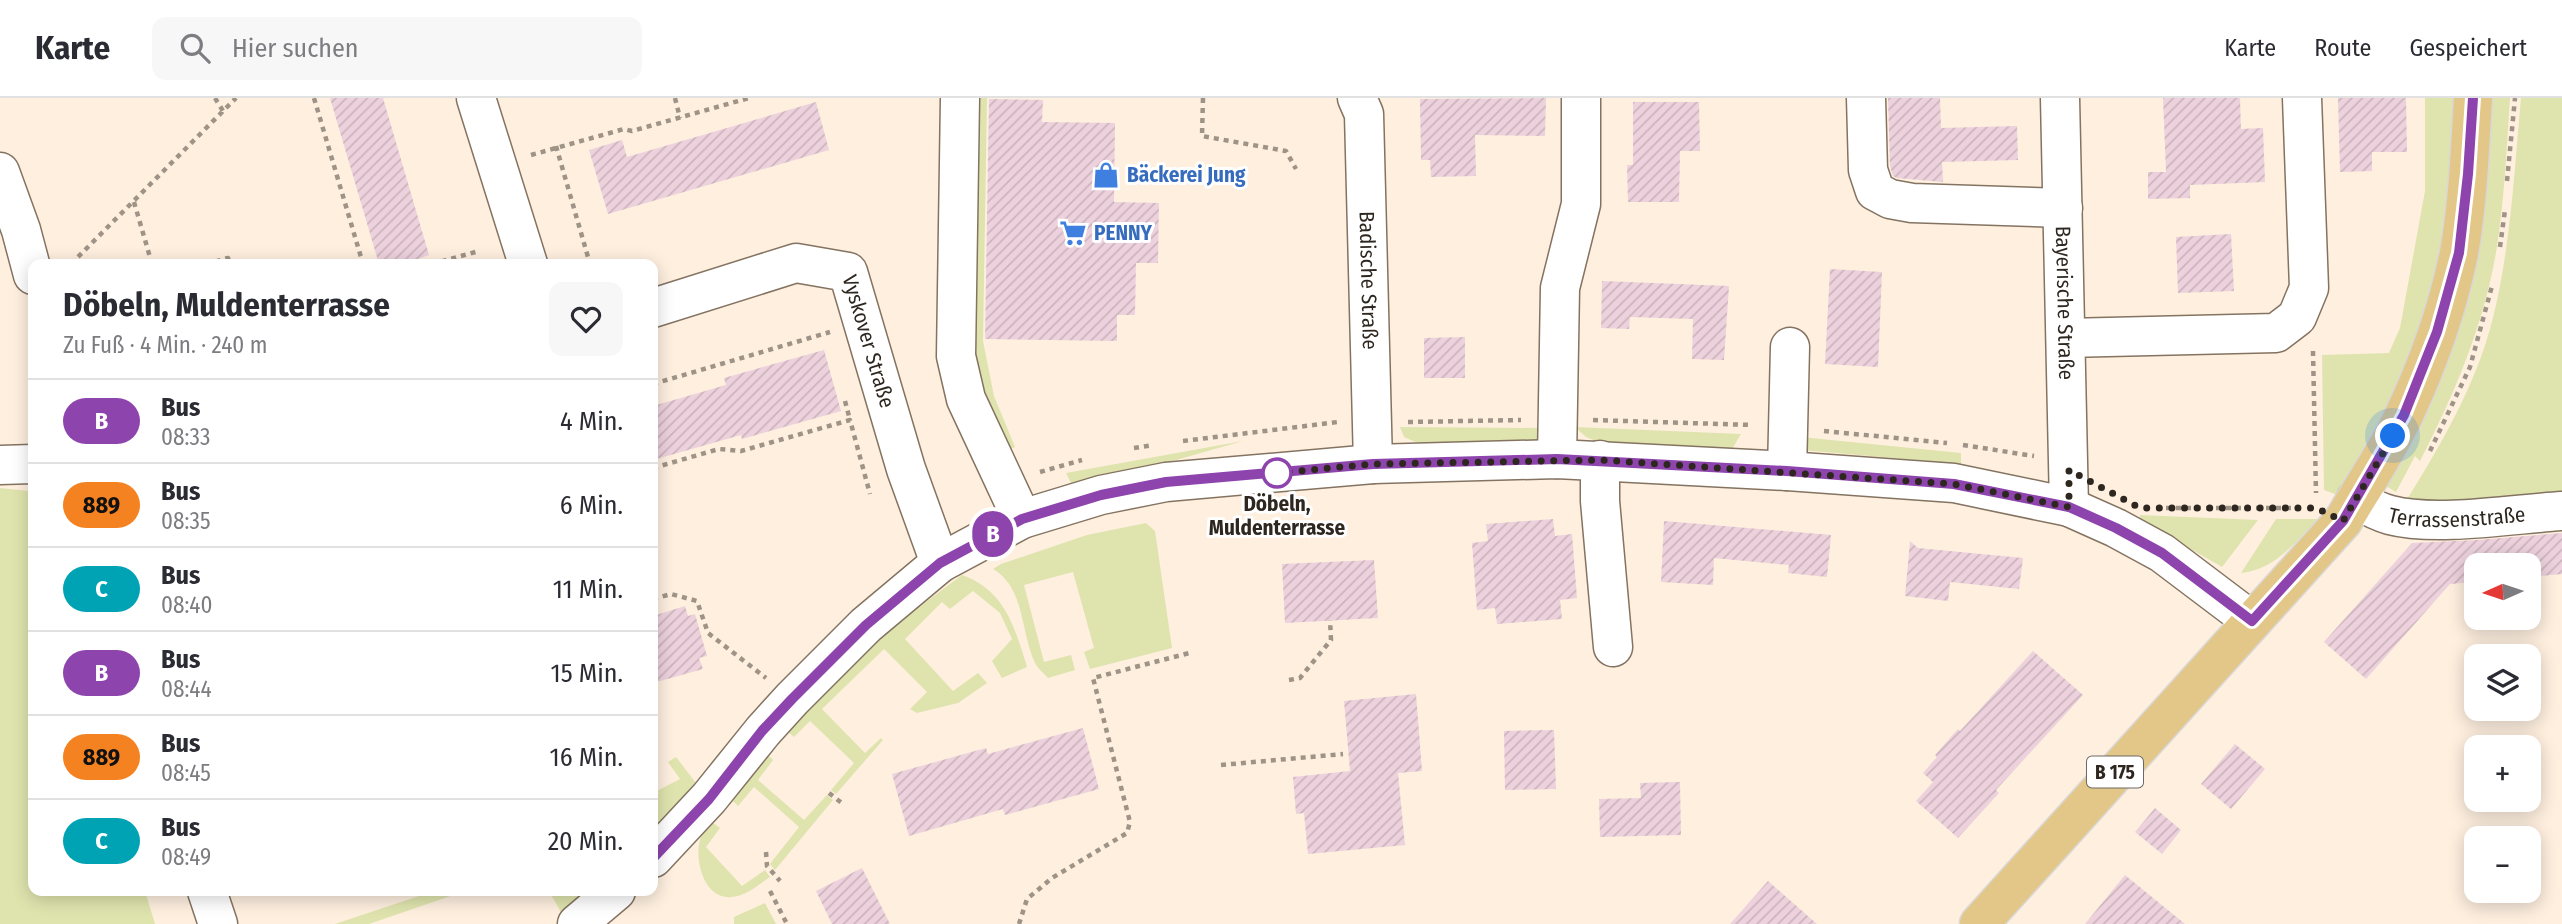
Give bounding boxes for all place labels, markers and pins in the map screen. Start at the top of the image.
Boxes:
shop icon: Bäckerei Jung [1091,160,1121,190]
place label: Bäckerei Jung [1127,162,1246,188]
supermarket icon: PENNY [1058,218,1088,248]
place label: PENNY [1094,220,1153,246]
marker: Döbeln, Muldenterrasse [1262,458,1292,488]
place label: Döbeln, Muldenterrasse [1209,491,1346,541]

